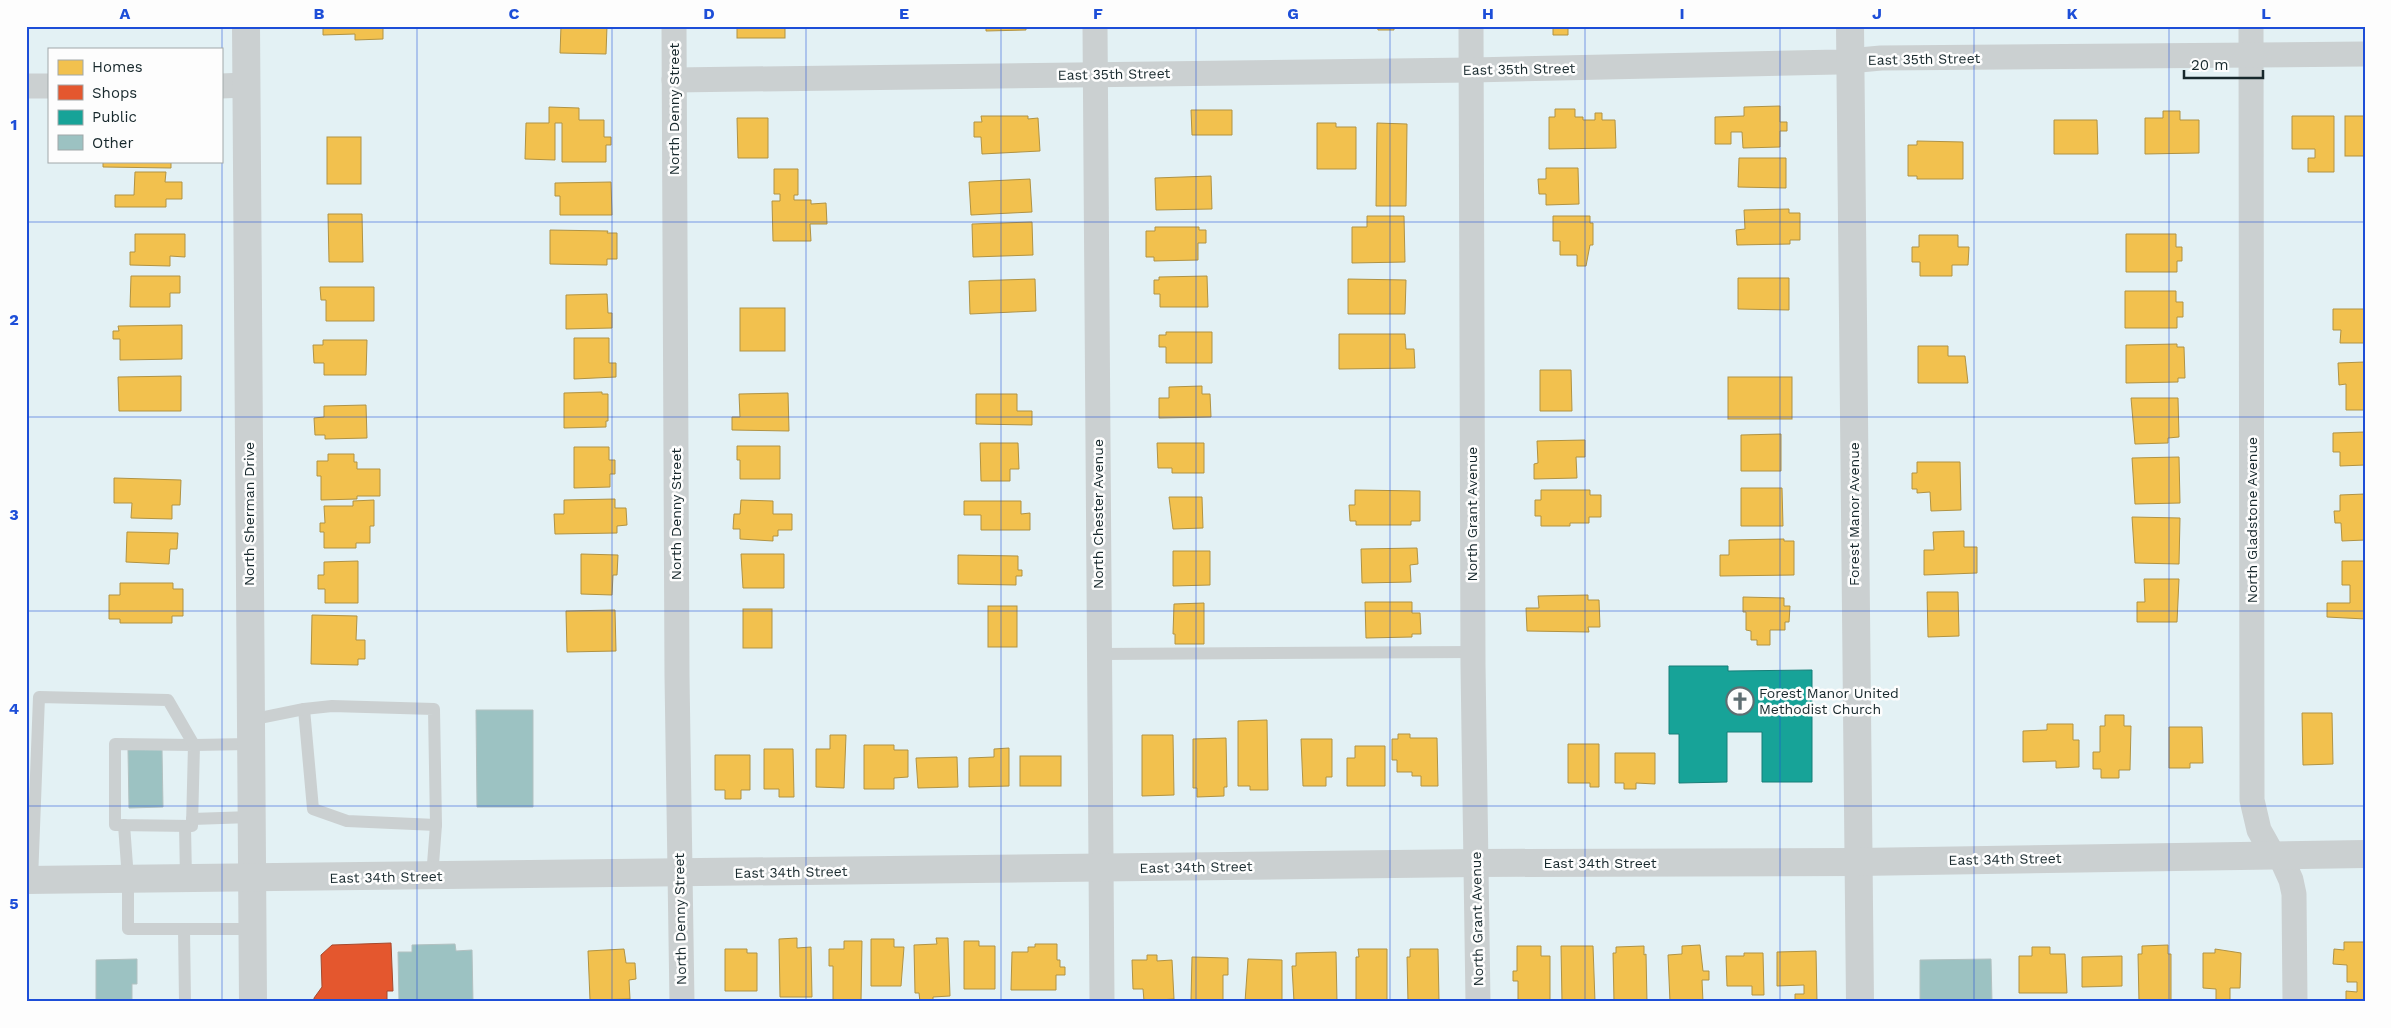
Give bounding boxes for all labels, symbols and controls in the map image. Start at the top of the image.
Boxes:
text: A [120,4,131,23]
text: B [314,4,325,23]
text: C [509,4,520,23]
text: D [703,4,715,23]
text: E [899,4,909,23]
text: F [1093,4,1103,23]
text: G [1287,4,1299,23]
text: H [1482,4,1494,23]
text: I [1679,4,1685,23]
text: J [1872,4,1882,23]
text: K [2066,4,2078,23]
text: L [2261,4,2271,23]
street label: North Denny Street [666,43,682,175]
legend [48,48,222,162]
scale bar [2184,48,2262,80]
street label: East 35th Street [1868,50,1981,68]
text: 20 m [2191,56,2229,74]
text: Homes [92,58,143,76]
street label: East 35th Street [1463,60,1576,78]
street label: East 35th Street [1058,65,1171,83]
text: Shops [92,84,137,102]
text: Public [92,108,137,126]
text: 1 [11,115,17,134]
text: Other [92,134,134,152]
text: 2 [9,310,19,329]
street label: North Gladstone Avenue [2244,437,2260,603]
street label: North Chester Avenue [1090,439,1106,589]
street label: North Sherman Drive [241,442,257,586]
street label: Forest Manor Avenue [1846,442,1862,586]
street label: North Grant Avenue [1464,447,1480,581]
street label: North Denny Street [668,448,684,580]
text: 3 [9,505,19,524]
place label: Forest Manor United Methodist Church [1759,685,1899,717]
church icon: Forest Manor United Methodist Church [1725,686,1755,716]
text: 4 [9,699,19,718]
street label: East 34th Street [1948,850,2062,868]
street label: North Grant Avenue [1468,851,1486,987]
street label: North Denny Street [671,853,689,985]
street label: East 34th Street [1543,855,1657,871]
street label: East 34th Street [1139,858,1253,876]
street label: East 34th Street [734,863,848,881]
street label: East 34th Street [329,868,443,886]
text: 5 [9,894,19,913]

